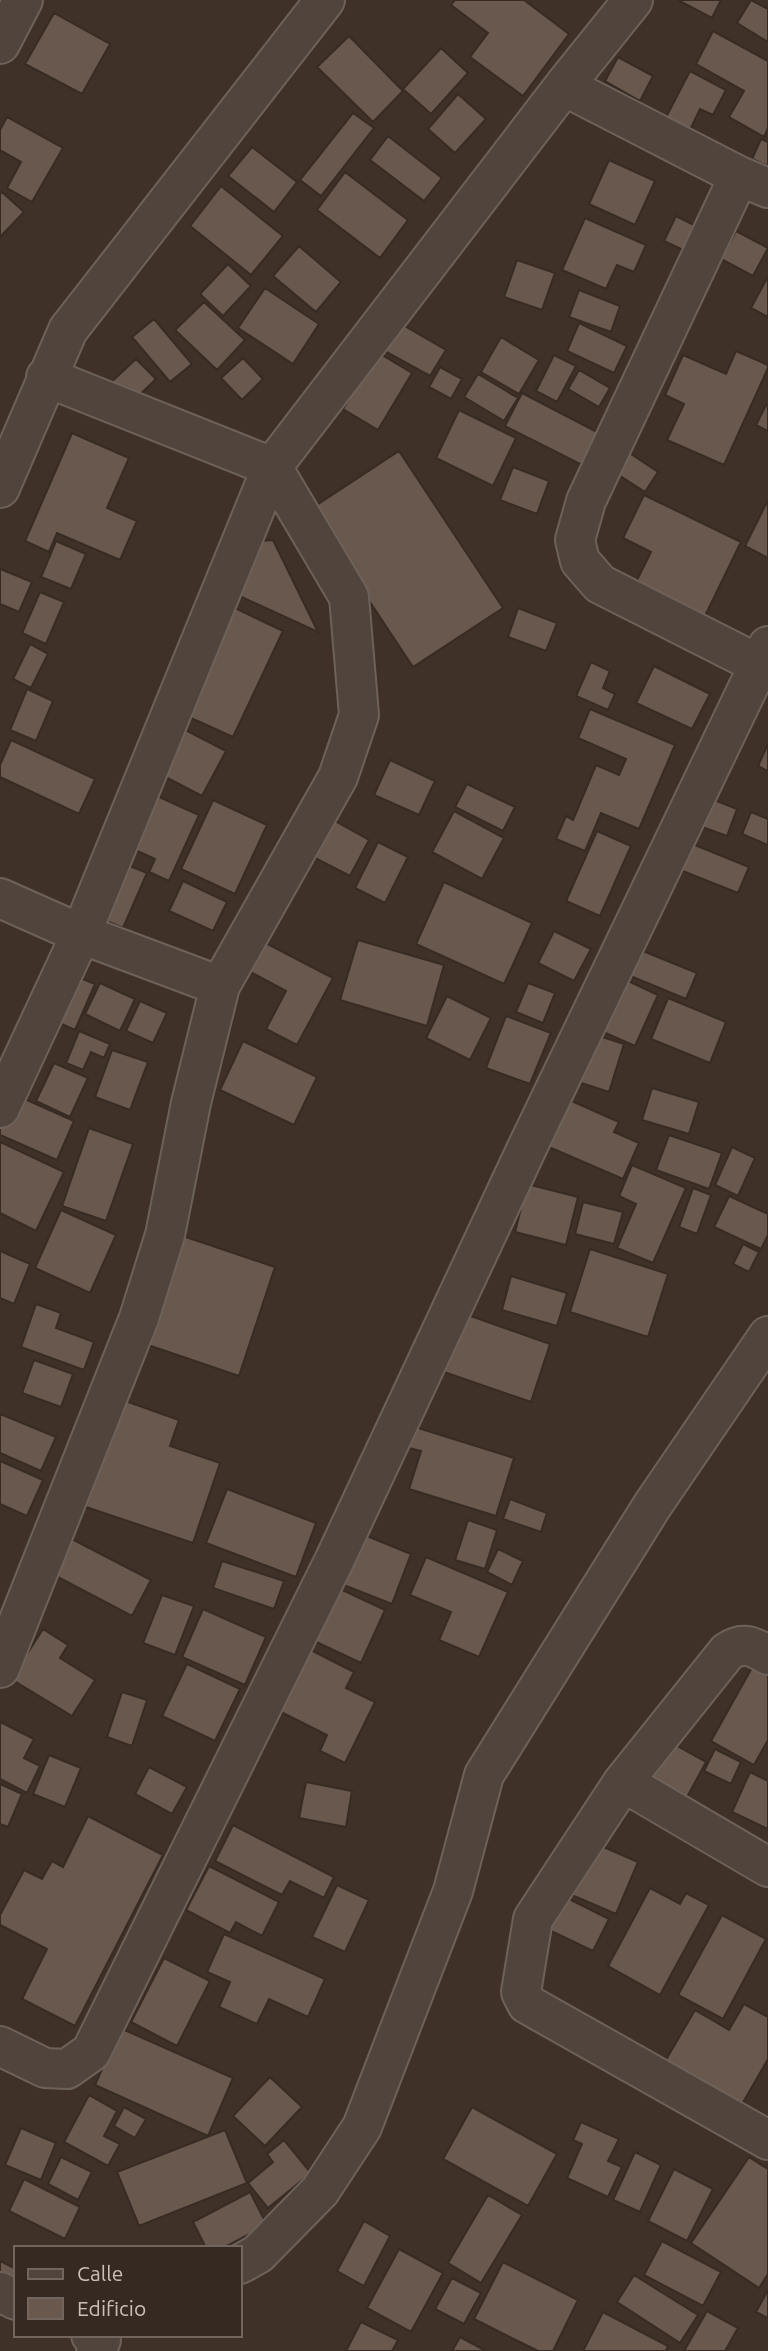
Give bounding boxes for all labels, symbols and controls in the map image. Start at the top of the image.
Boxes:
legend [14,2246,242,2337]
text: Calle [77,2261,123,2285]
text: Edificio [77,2296,146,2320]

